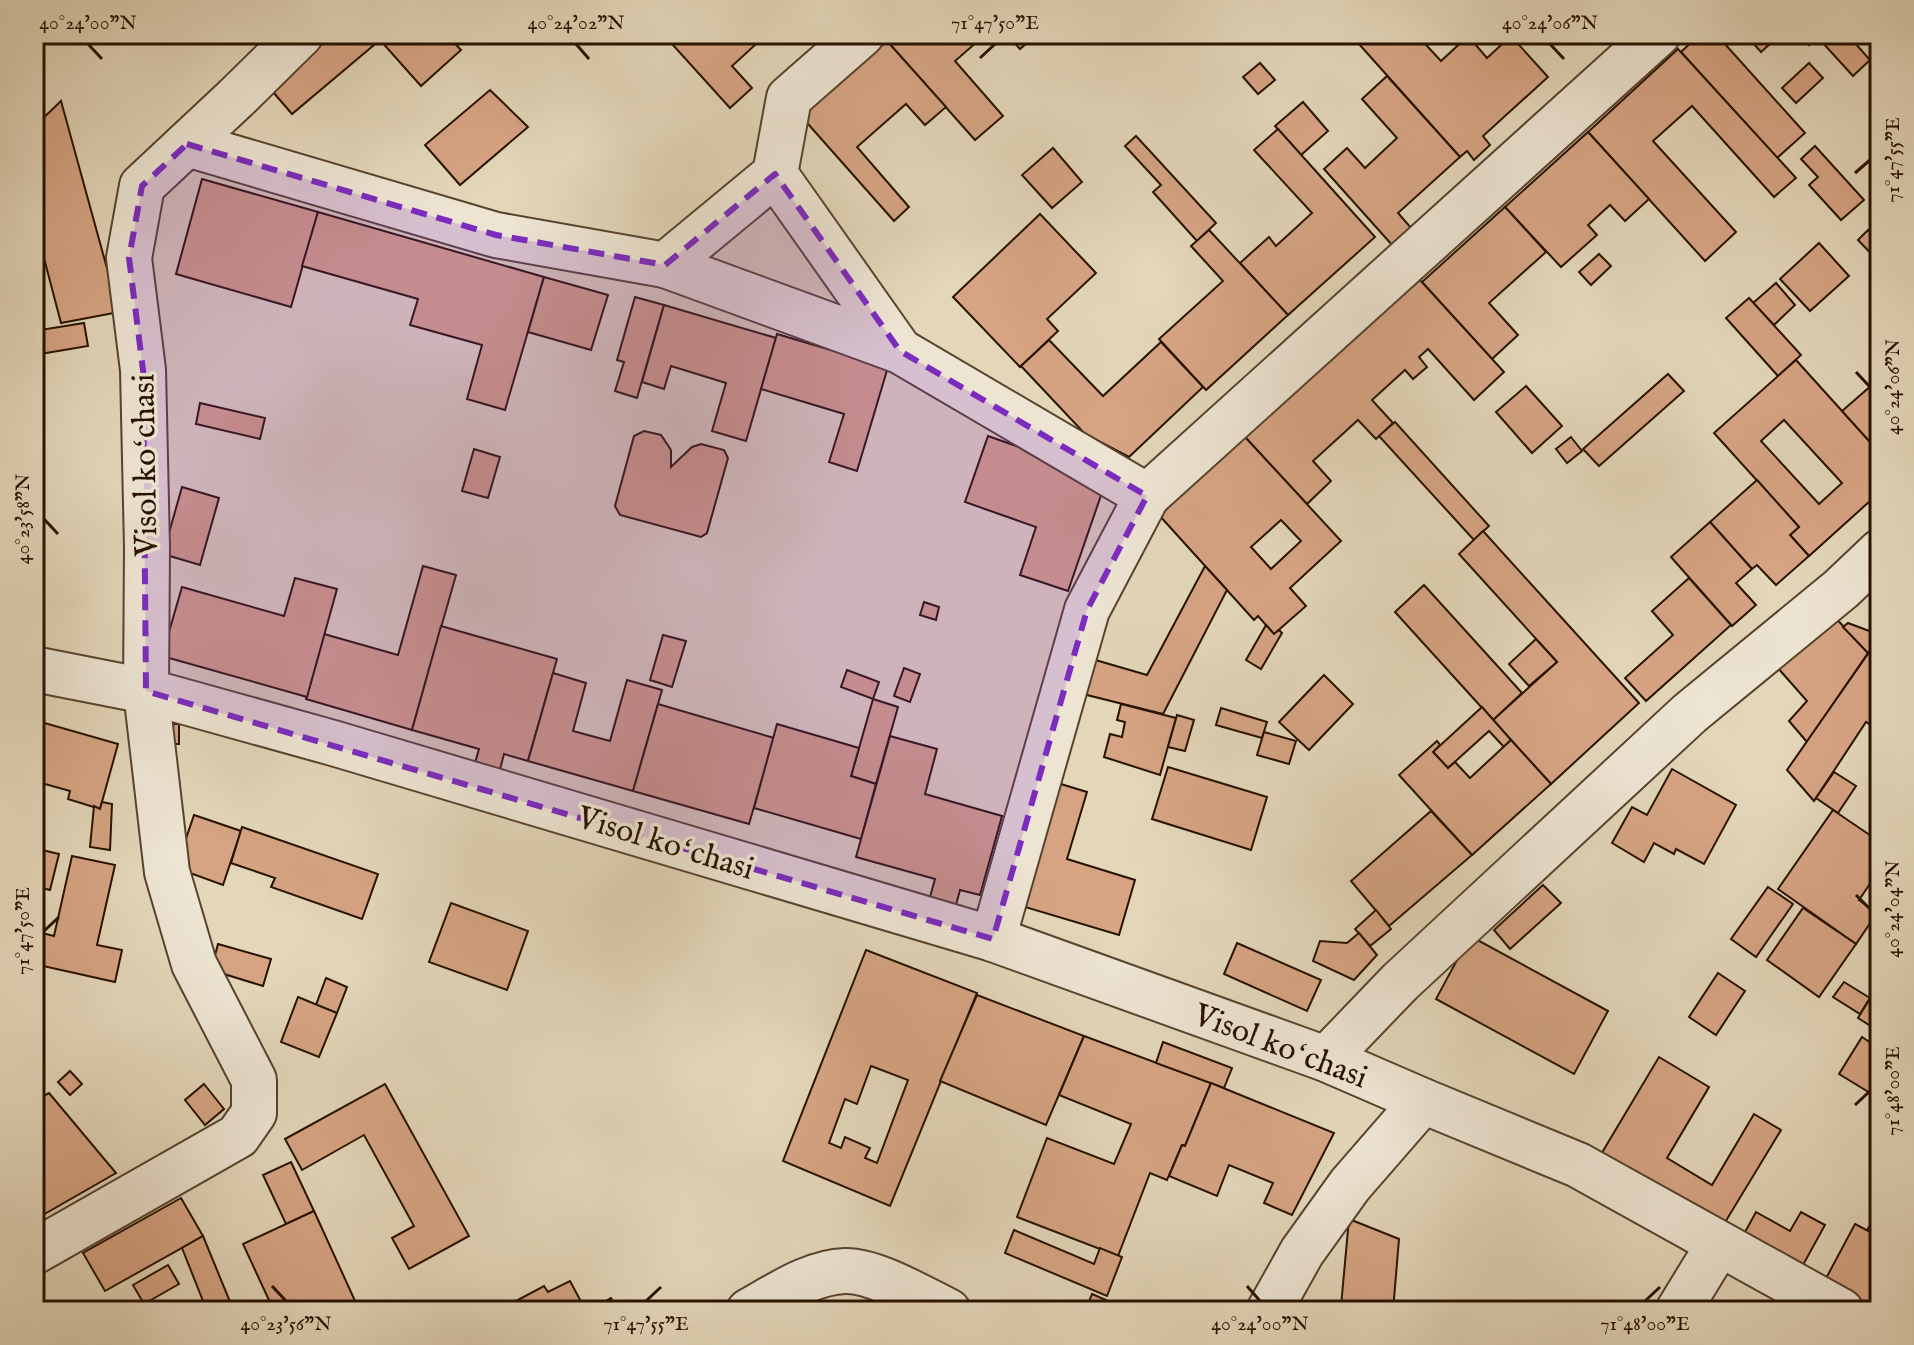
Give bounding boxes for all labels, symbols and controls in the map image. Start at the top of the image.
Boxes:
text: 40°24'00"N [39,11,137,36]
text: 40°24'02"N [527,11,625,36]
text: 71°47'50"E [951,11,1039,36]
text: 40°24'06"N [1502,11,1598,36]
text: 71°47'55"E [1881,117,1906,203]
text: 40°24'06"N [1881,339,1906,435]
street label: Visol koʻchasi [124,373,169,558]
text: 40°23'58"N [11,474,36,564]
street label: Visol koʻchasi [571,798,759,891]
text: 40°24'04"N [1881,860,1906,958]
text: 71°47'50"E [11,887,36,975]
street label: Visol koʻchasi [1187,995,1373,1099]
text: 71°48'00"E [1881,1046,1906,1136]
text: 40°23'56"N [240,1312,332,1337]
text: 71°47'55"E [603,1312,689,1337]
text: 40°24'00"N [1211,1312,1309,1337]
text: 71°48'00"E [1600,1312,1690,1337]

